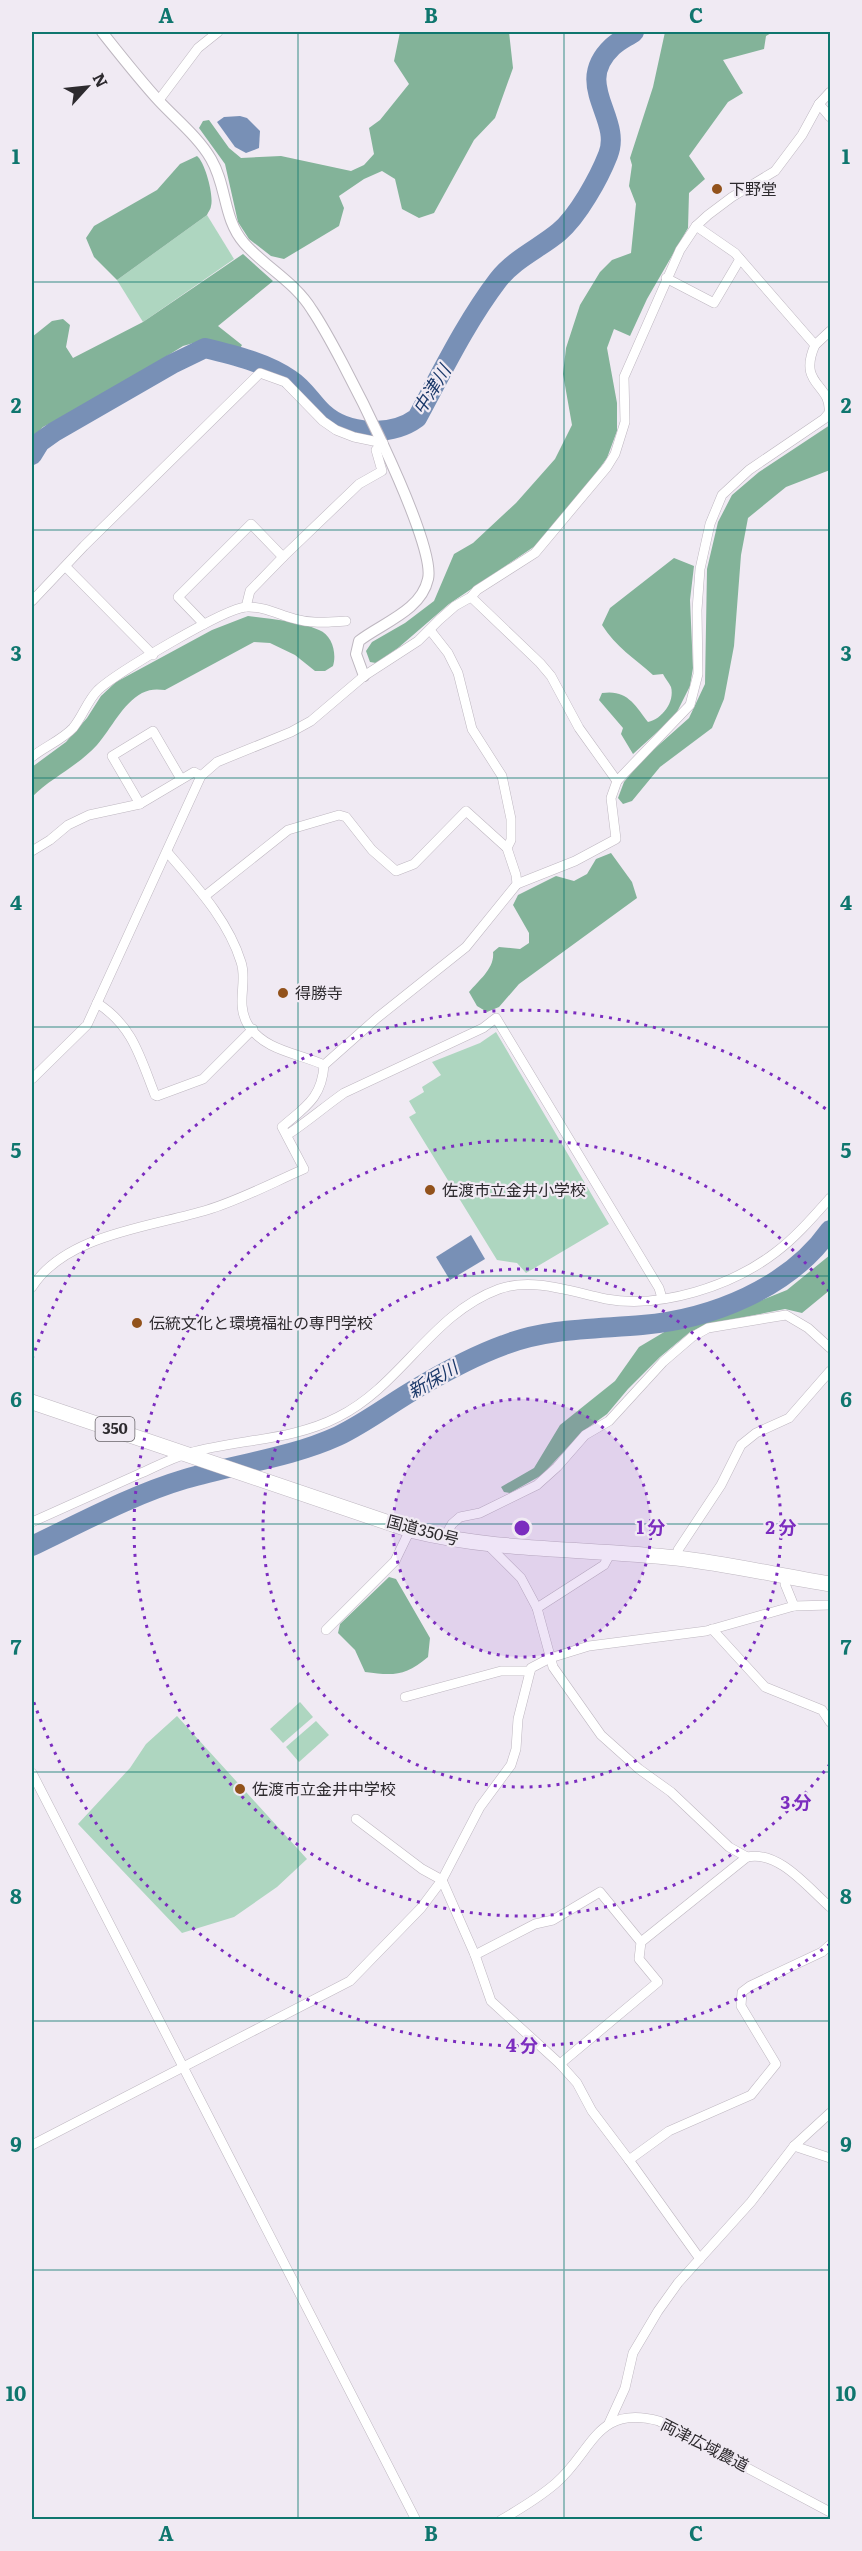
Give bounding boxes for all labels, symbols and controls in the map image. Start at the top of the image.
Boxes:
text: A [158,0,174,29]
text: B [424,0,438,29]
text: C [689,0,703,29]
north arrow [57,57,117,117]
text: N [88,68,115,91]
text: 1 [12,140,20,170]
text: 1 [842,140,850,170]
place label: 下野堂 [729,176,777,200]
marker: 下野堂 [710,182,724,196]
water label: 中津川 [405,357,458,419]
text: 2 [11,389,22,419]
text: 2 [841,389,852,419]
text: 3 [10,637,22,667]
text: 3 [840,637,852,667]
text: 4 [10,886,22,916]
text: 4 [840,886,852,916]
place label: 得勝寺 [295,980,343,1004]
marker: 得勝寺 [276,986,290,1000]
text: 5 [11,1134,22,1164]
text: 5 [841,1134,852,1164]
place label: 佐渡市立金井小学校 [442,1177,586,1201]
marker: 佐渡市立金井小学校 [423,1183,437,1197]
place label: 伝統文化と環境福祉の専門学校 [149,1310,373,1334]
marker: 伝統文化と環境福祉の専門学校 [130,1316,144,1330]
water label: 新保川 [402,1353,464,1404]
text: 6 [10,1383,22,1413]
text: 6 [840,1383,852,1413]
road number: 350 [96,1417,134,1441]
street label: 国道350号 [384,1508,462,1550]
text: 1 分 [636,1513,666,1540]
text: 2 分 [765,1513,797,1540]
centre of rings [512,1518,532,1538]
text: 7 [11,1631,22,1661]
text: 7 [841,1631,852,1661]
place label: 佐渡市立金井中学校 [252,1776,396,1800]
marker: 佐渡市立金井中学校 [233,1782,247,1796]
text: 3 分 [780,1788,812,1815]
text: 8 [10,1880,22,1910]
text: 8 [840,1880,852,1910]
text: 4 分 [506,2031,538,2058]
text: 9 [10,2128,22,2158]
text: 9 [840,2128,852,2158]
text: 10 [6,2377,26,2407]
text: 10 [836,2377,856,2407]
street label: 両津広域農道 [657,2412,754,2477]
text: A [158,2517,174,2547]
text: B [424,2517,438,2547]
text: C [689,2517,703,2547]

